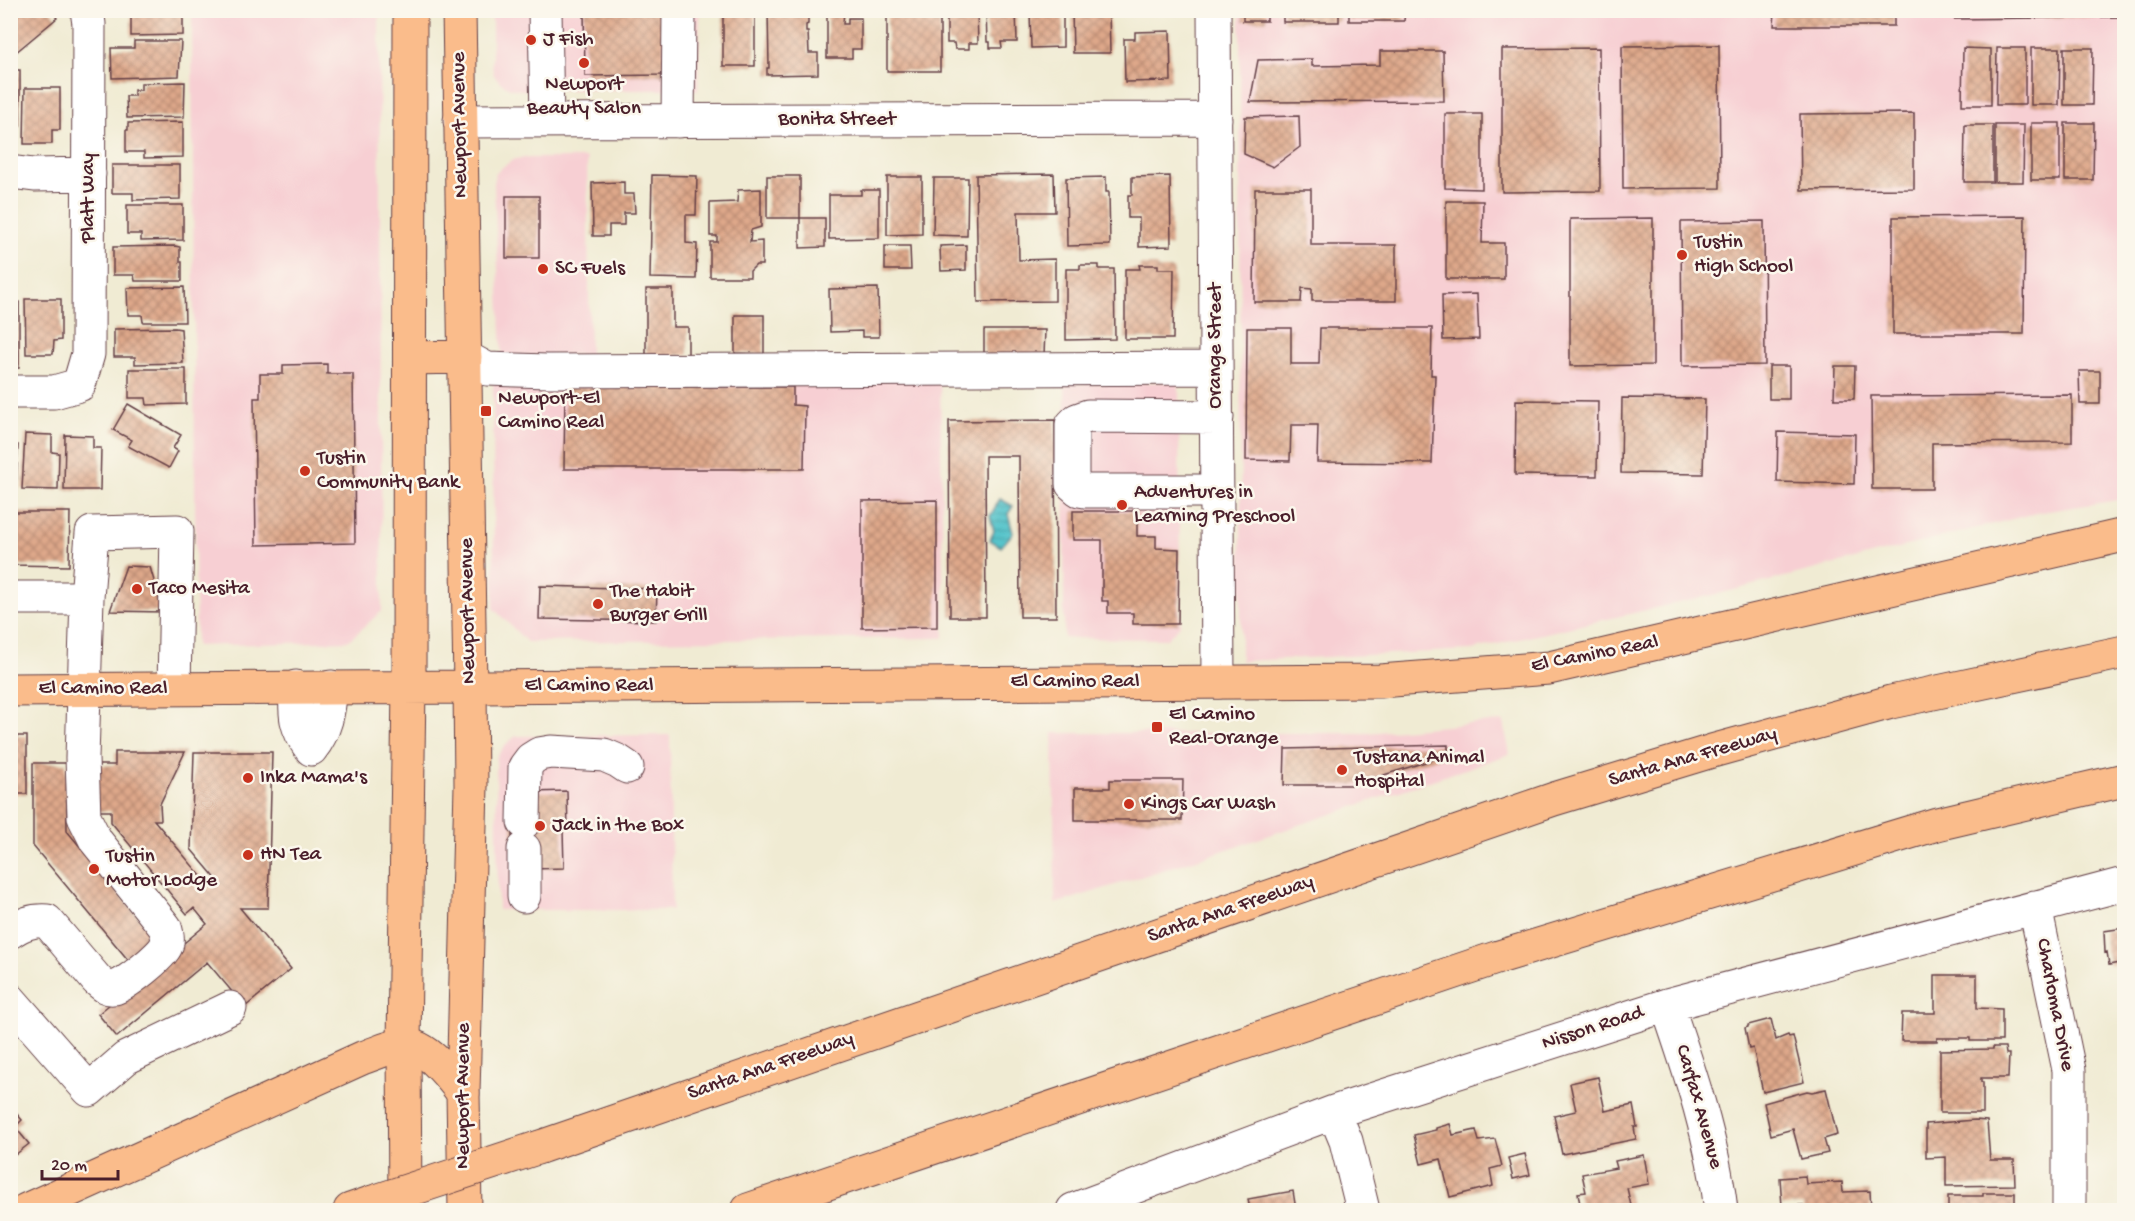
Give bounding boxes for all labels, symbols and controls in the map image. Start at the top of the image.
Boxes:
place label: J Fish [543,28,593,53]
marker: J Fish [524,33,538,47]
street label: Newport Avenue [447,51,475,198]
marker: Newport Beauty Salon [577,56,591,70]
place label: Newport Beauty Salon [526,73,641,122]
street label: Bonita Street [777,108,898,133]
street label: Platt Way [77,153,102,244]
place label: Tustin High School [1693,231,1793,280]
marker: Tustin High School [1675,248,1689,262]
place label: SC Fuels [555,257,626,282]
marker: SC Fuels [536,262,550,276]
street label: Orange Street [1204,281,1229,409]
place label: Newport-El Camino Real [498,387,604,436]
marker: Newport-El Camino Real [479,404,493,418]
place label: Tustin Community Bank [316,447,462,496]
marker: Tustin Community Bank [298,464,312,478]
place label: Adventures in Learning Preschool [1134,481,1295,530]
marker: Adventures in Learning Preschool [1115,498,1129,512]
street label: Newport Avenue [455,537,483,684]
place label: Taco Mesita [148,577,251,602]
place label: The Habit Burger Grill [609,580,708,629]
marker: Taco Mesita [130,582,144,596]
marker: The Habit Burger Grill [591,597,605,611]
street label: El Camino Real [1529,630,1661,680]
street label: El Camino Real [1010,670,1140,695]
street label: El Camino Real [524,674,654,699]
street label: El Camino Real [38,677,168,702]
place label: El Camino Real-Orange [1169,703,1279,752]
marker: El Camino Real-Orange [1150,720,1164,734]
street label: Santa Ana Freeway [1606,722,1780,794]
place label: Tustana Animal Hospital [1353,746,1485,795]
marker: Tustana Animal Hospital [1335,763,1349,777]
place label: Inka Mama's [260,766,368,791]
marker: Inka Mama's [241,771,255,785]
place label: Kings Car Wash [1141,792,1276,817]
marker: Kings Car Wash [1122,797,1136,811]
place label: Jack in the Box [552,814,684,839]
marker: Jack in the Box [533,819,547,833]
place label: HN Tea [260,843,323,868]
place label: Tustin Motor Lodge [105,845,218,894]
marker: HN Tea [241,848,255,862]
marker: Tustin Motor Lodge [87,862,101,876]
street label: Santa Ana Freeway [1145,870,1317,950]
street label: Charloma Drive [2029,937,2079,1075]
street label: Nisson Road [1539,1000,1649,1057]
street label: Newport Avenue [452,1022,477,1169]
street label: Santa Ana Freeway [685,1027,857,1107]
street label: Carfax Avenue [1668,1042,1728,1173]
scale bar [42,1143,118,1181]
text: 20 m [51,1156,87,1177]

